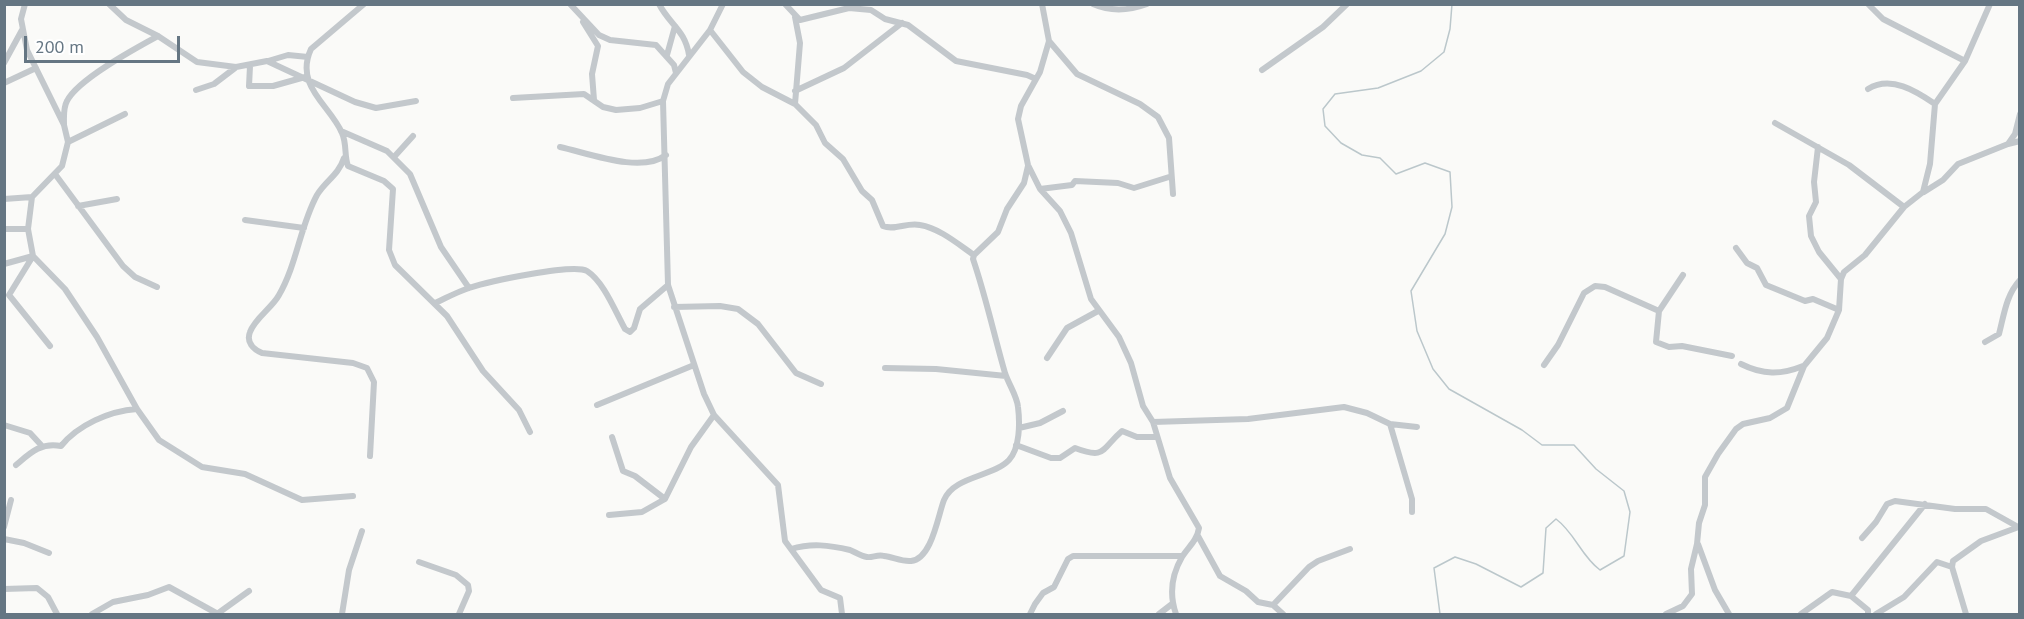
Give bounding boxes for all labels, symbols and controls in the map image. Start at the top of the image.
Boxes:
scale bar [27,24,183,62]
text: 200 m [35,35,84,58]

